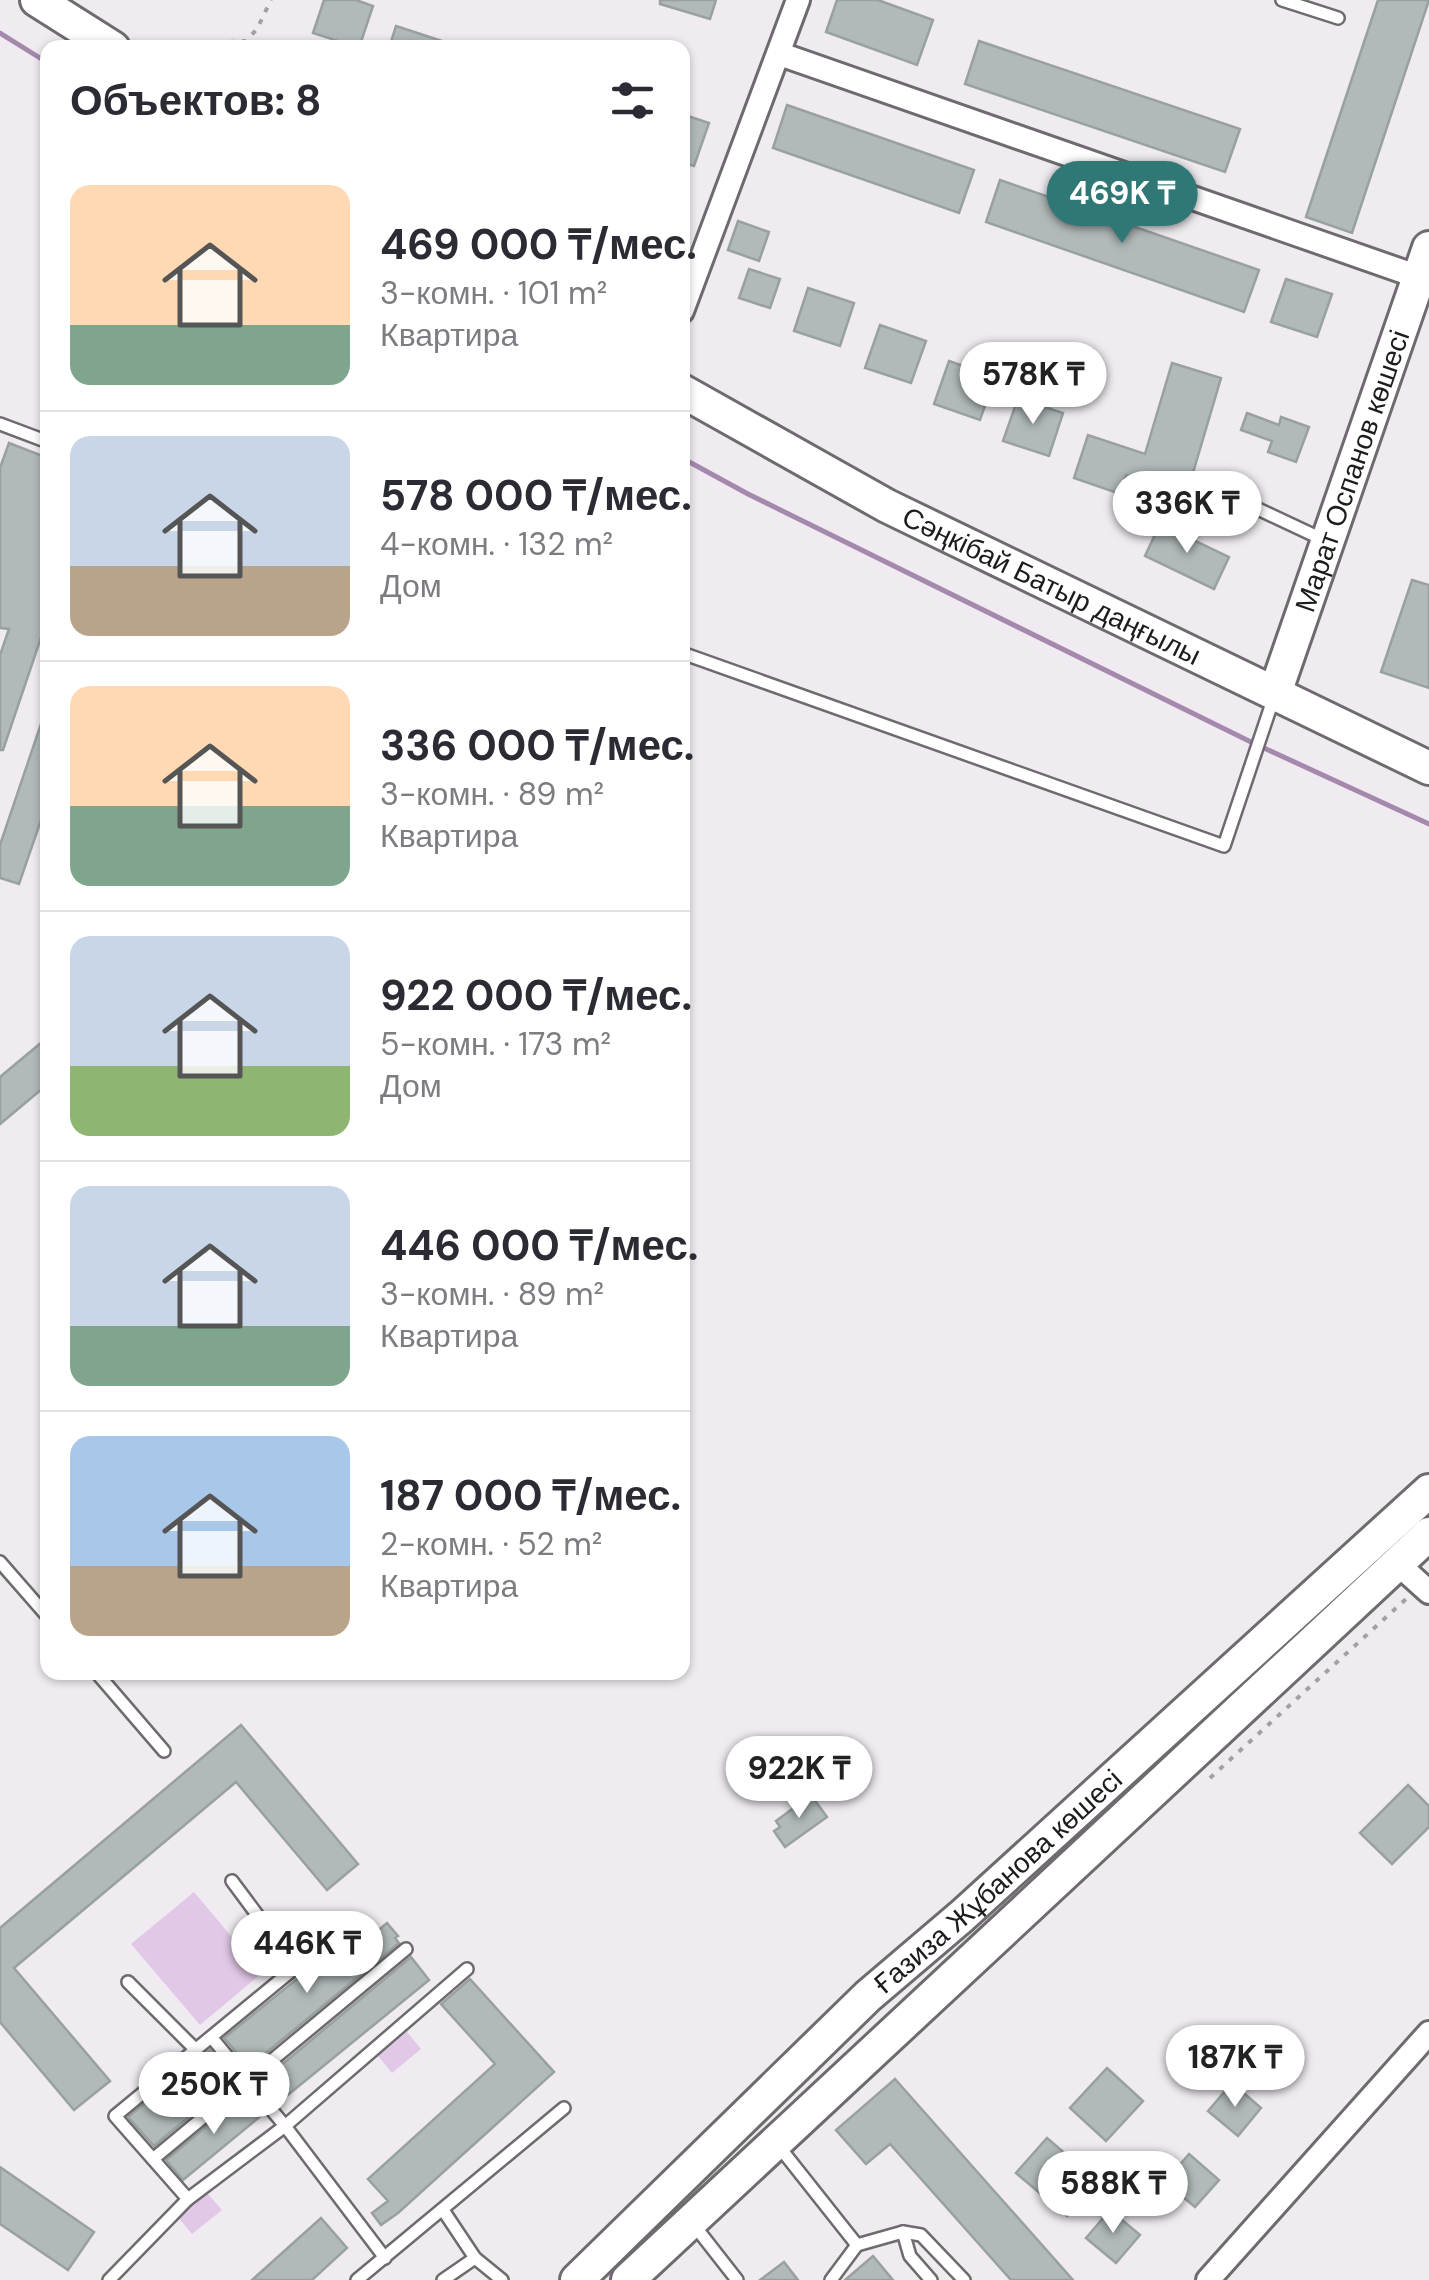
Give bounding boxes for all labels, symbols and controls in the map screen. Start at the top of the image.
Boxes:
text: Объектов: 8 [70,73,322,128]
icon: filters [605,73,660,128]
pin: 469K ₸ [1041,161,1203,246]
text: 469K ₸ [1069,172,1175,214]
text: 469 000 ₸/мес. [380,217,697,272]
icon: home [150,225,270,345]
text: 3-комн. · 101 m² [380,272,607,314]
text: Квартира [380,314,518,356]
street label: Марат Оспанов көшесі [1286,325,1418,617]
pin: 578K ₸ [952,342,1114,427]
text: 578K ₸ [982,353,1084,395]
text: 578 000 ₸/мес. [380,468,692,523]
pin: 336K ₸ [1106,471,1268,556]
icon: home [150,476,270,596]
text: 336K ₸ [1135,482,1239,524]
street label: Сәңкібай Батыр даңғылы [896,498,1207,674]
text: 4-комн. · 132 m² [380,523,613,565]
text: Дом [380,565,442,607]
text: 336 000 ₸/мес. [380,718,694,773]
icon: home [150,726,270,846]
text: 3-комн. · 89 m² [380,773,604,815]
text: Квартира [380,815,518,857]
text: 922 000 ₸/мес. [380,968,692,1023]
icon: home [150,976,270,1096]
text: 5-комн. · 173 m² [380,1023,611,1065]
text: Дом [380,1065,442,1107]
text: 446 000 ₸/мес. [380,1218,698,1273]
icon: home [150,1226,270,1346]
text: 3-комн. · 89 m² [380,1273,604,1315]
text: Квартира [380,1315,518,1357]
text: 187 000 ₸/мес. [380,1468,681,1523]
icon: home [150,1476,270,1596]
text: 2-комн. · 52 m² [380,1523,602,1565]
text: Квартира [380,1565,518,1607]
pin: 922K ₸ [718,1736,880,1821]
text: 922K ₸ [748,1747,850,1789]
street label: Ғазиза Жұбанова көшесі [865,1761,1130,2002]
pin: 446K ₸ [226,1911,388,1996]
text: 446K ₸ [253,1922,361,1964]
pin: 187K ₸ [1154,2025,1316,2110]
text: 187K ₸ [1188,2036,1282,2078]
pin: 250K ₸ [133,2052,295,2137]
text: 250K ₸ [161,2063,267,2105]
pin: 588K ₸ [1032,2151,1194,2236]
text: 588K ₸ [1060,2162,1166,2204]

